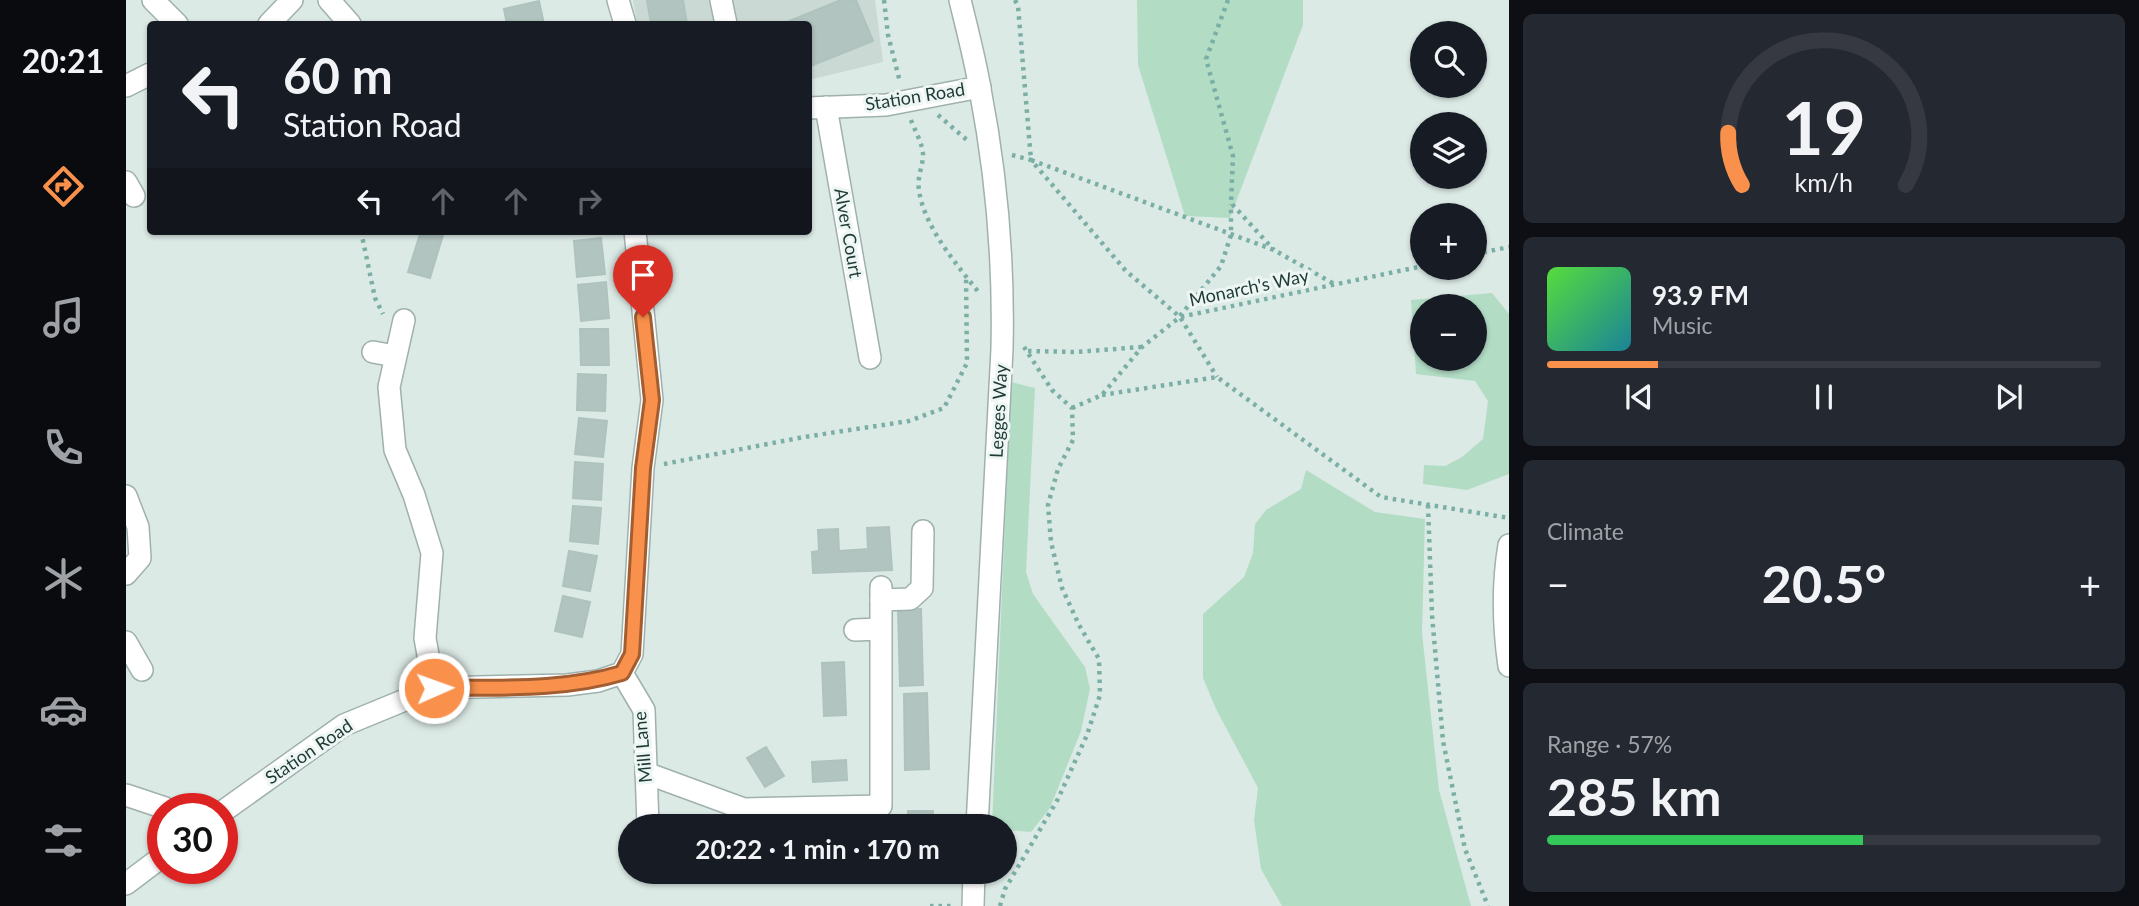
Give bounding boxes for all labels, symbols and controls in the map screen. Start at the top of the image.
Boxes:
map controls [1410,21,1487,371]
button: search [1410,21,1487,98]
text: 20:21 [22,41,104,80]
text: 60 m [283,46,393,104]
icon: left [168,49,259,140]
street label: Station Road [863,77,966,115]
text: 19 [1782,83,1866,171]
text: Station Road [283,105,462,144]
button: layers [1410,112,1487,189]
icon: directions [39,162,88,211]
text: km/h [1795,166,1853,196]
icon: left [351,182,389,220]
icon: ahead [424,182,462,220]
icon: ahead [497,182,535,220]
icon: right [570,182,608,220]
street label: Alver Court [830,186,868,280]
button: + [1410,203,1487,280]
pin [613,245,673,317]
icon: arrive [624,256,662,294]
street label: Monarch's Way [1187,263,1311,310]
text: 93.9 FM [1652,279,1749,311]
icon: music [39,293,88,342]
button: − [1410,294,1487,371]
text: Music [1652,311,1712,339]
street label: Legges Way [985,363,1011,458]
icon: previous [1620,378,1658,416]
icon: pause [1805,378,1843,416]
icon: next [1990,378,2028,416]
icon: phone [39,423,88,472]
text: Climate [1547,517,1624,545]
text: 20.5° [1762,552,1886,614]
icon: climate [39,554,88,603]
text: − [1547,561,1569,607]
text: + [2079,561,2101,607]
position arrow [397,651,471,725]
icon: car [39,685,88,734]
street label: Mill Lane [628,710,656,784]
street label: Station Road [261,714,356,788]
text: Range · 57% [1547,730,1672,758]
text: 285 km [1547,765,1721,827]
speed limit sign: 30 [147,793,238,884]
icon: filters [39,816,88,865]
text: 20:22 · 1 min · 170 m [695,833,940,865]

